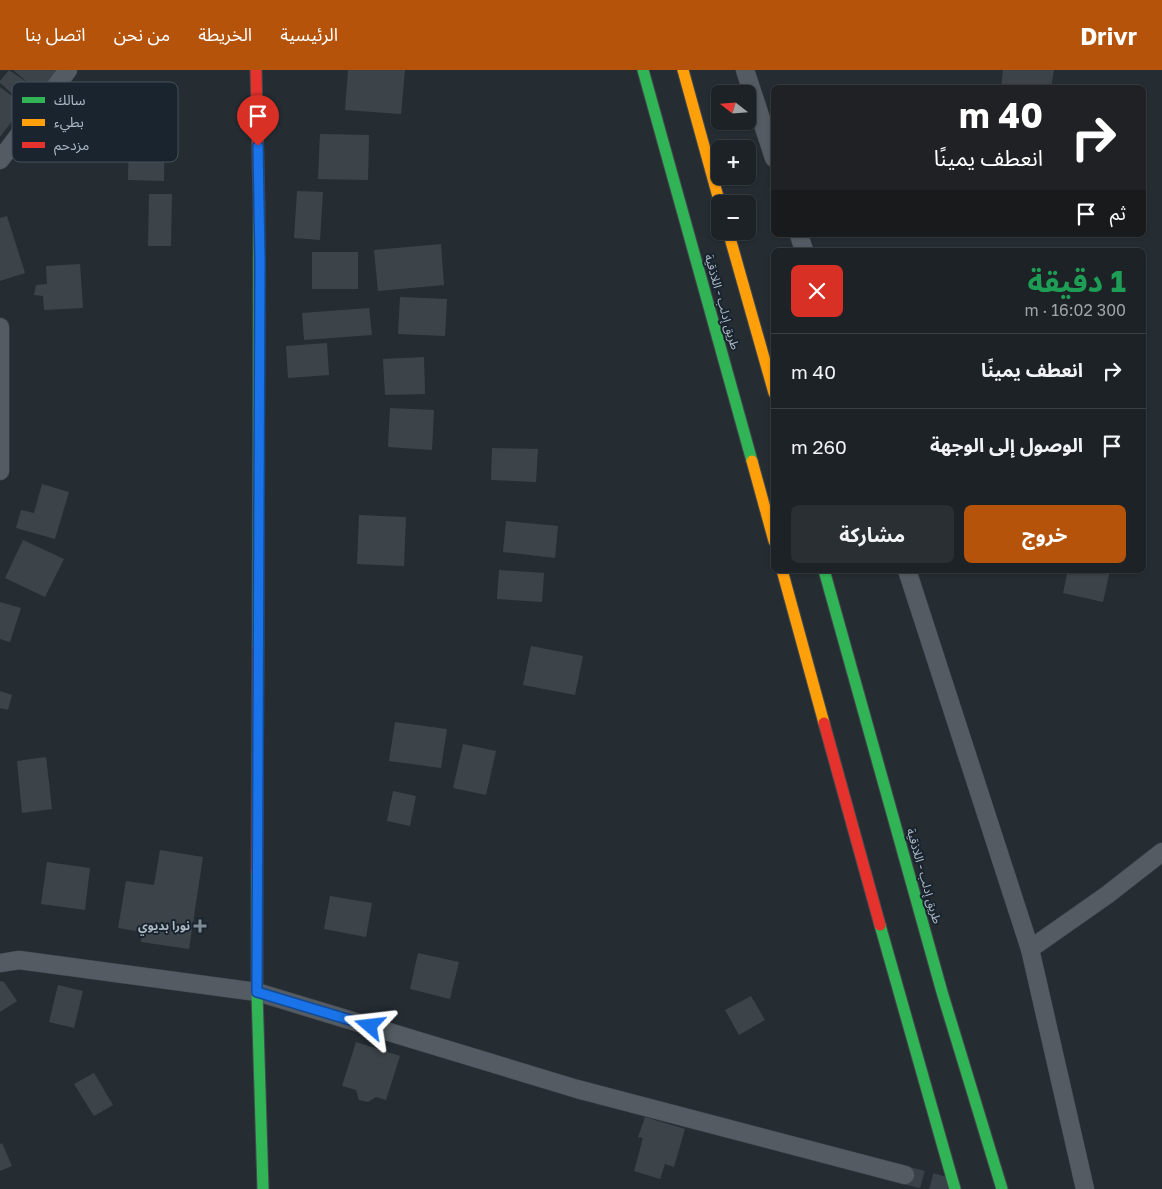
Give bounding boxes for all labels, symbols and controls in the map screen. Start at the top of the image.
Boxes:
text: Drivr [1080,21,1137,50]
text: اتصل بنا [25,23,86,45]
text: من نحن [114,23,170,45]
text: الخريطة [198,23,252,45]
text: الرئيسية [280,23,338,45]
legend [12,82,178,162]
north arrow [711,85,756,130]
map controls [711,85,756,240]
text: سالك [54,91,86,108]
text: 40 m [959,94,1043,136]
pin [237,95,279,146]
icon: arrive [244,102,272,130]
icon: right [1061,105,1126,170]
text: بطيء [54,113,84,133]
text: مزدحم [54,136,89,156]
button: + [711,140,756,185]
text: انعطف يمينًا [934,144,1043,171]
button: − [711,195,756,240]
icon: arrive [1072,200,1100,228]
text: ثم [1110,201,1126,224]
street label: طريق إدلب - اللاذقية [701,252,743,352]
text: 1 دقيقة [1028,263,1126,299]
button: close [791,265,843,317]
text: 300 m · 16:02 [1024,300,1126,320]
icon: right [1098,357,1126,385]
text: انعطف يمينًا [981,358,1083,381]
text: 40 m [791,360,836,383]
icon: arrive [1098,432,1126,460]
text: الوصول إلى الوجهة [930,433,1083,456]
text: 260 m [791,435,847,458]
button: مشاركة [791,505,954,563]
button: خروج [964,505,1126,563]
street label: طريق إدلب - اللاذقية [903,826,945,926]
place label: نورا بديوي [138,918,190,936]
marker: نورا بديوي [194,920,206,932]
position arrow [343,999,395,1051]

